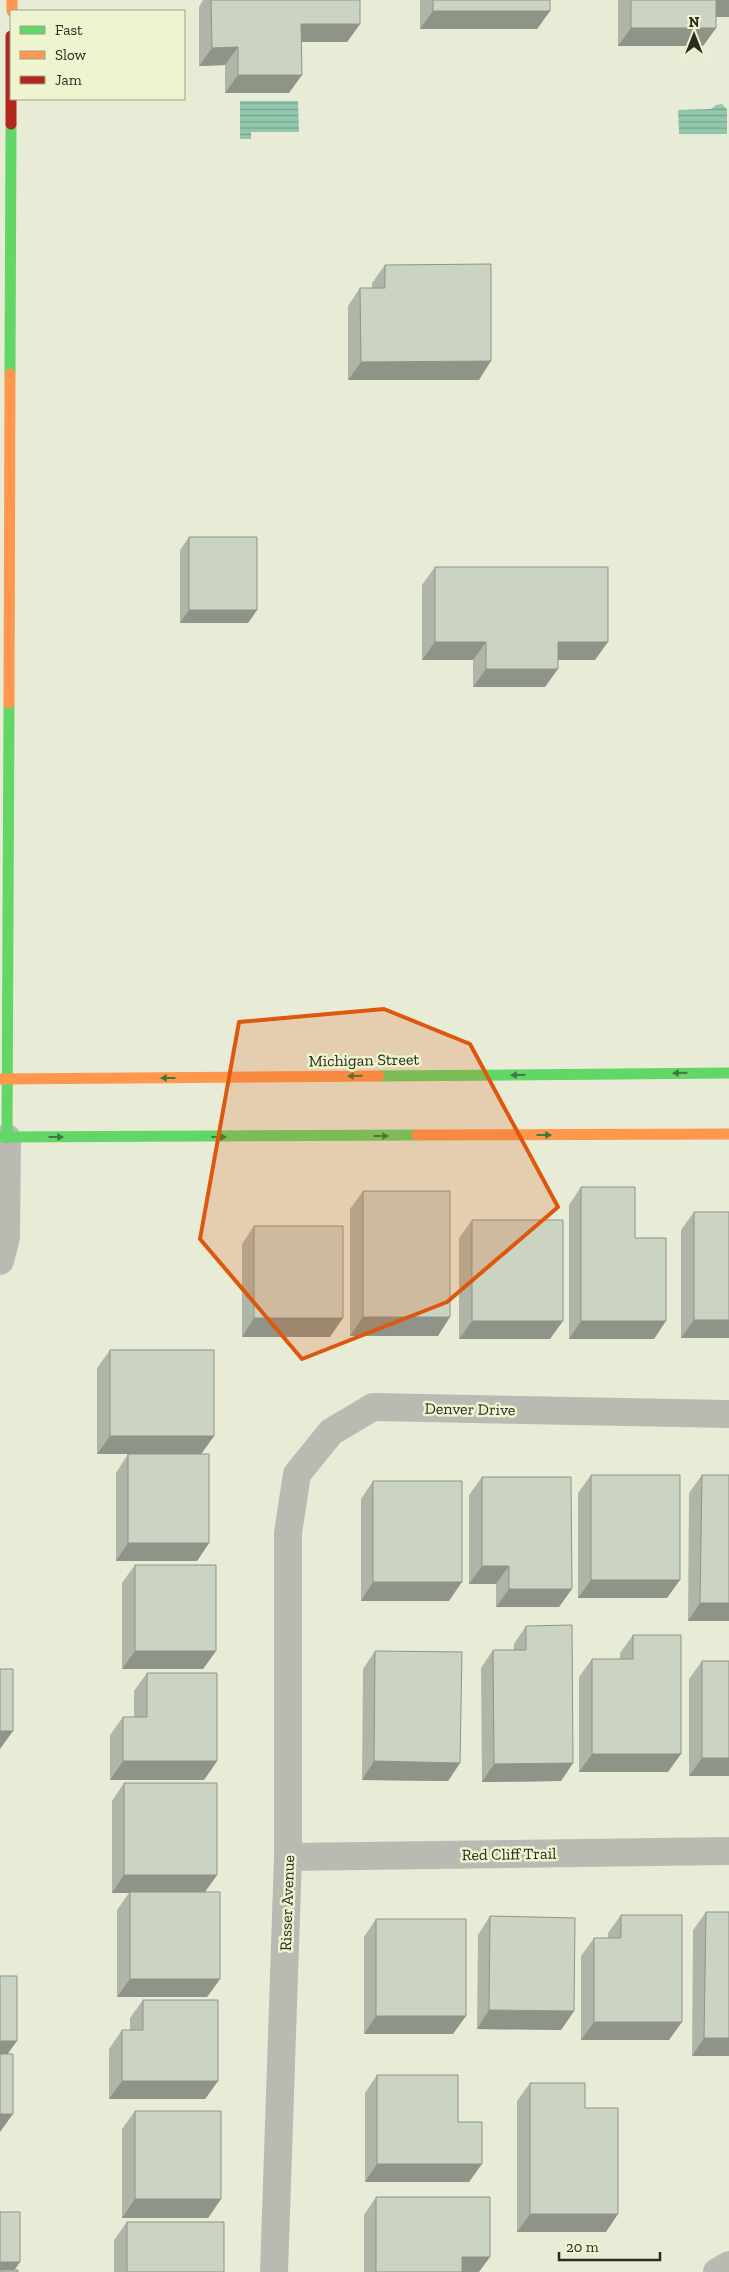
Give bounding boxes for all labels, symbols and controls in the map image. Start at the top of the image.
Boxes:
legend [10,10,185,100]
north arrow [669,10,719,60]
text: N [689,14,700,31]
text: Fast [55,21,83,39]
text: Slow [55,46,87,64]
text: Jam [55,71,82,89]
street label: Michigan Street [308,1050,420,1070]
one-way arrow [672,1069,688,1077]
one-way arrow [510,1071,526,1079]
one-way arrow [347,1072,363,1080]
one-way arrow [159,1074,175,1082]
one-way arrow [536,1131,552,1139]
one-way arrow [211,1132,227,1140]
one-way arrow [373,1132,389,1140]
one-way arrow [48,1133,64,1141]
street label: Denver Drive [424,1399,516,1419]
street label: Red Cliff Trail [461,1844,557,1864]
street label: Risser Avenue [276,1855,298,1951]
scale bar [559,2230,660,2262]
text: 20 m [566,2238,599,2256]

